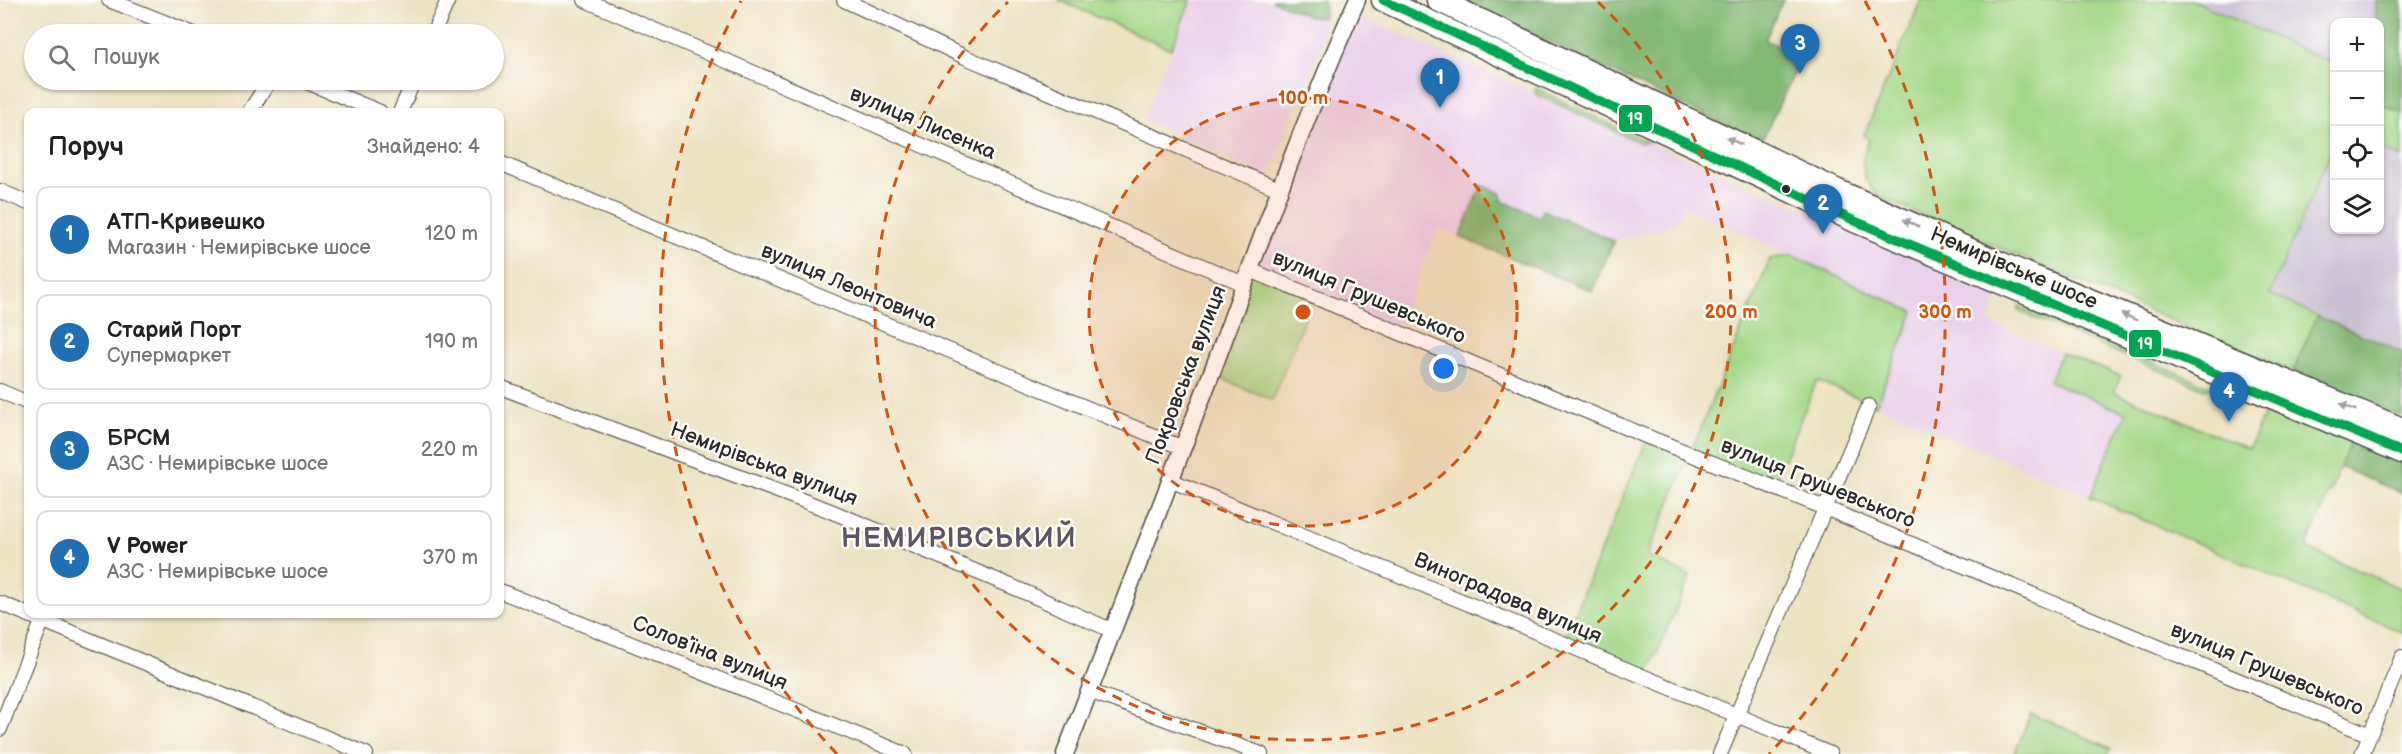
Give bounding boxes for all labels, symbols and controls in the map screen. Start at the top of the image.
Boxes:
map controls [2330,18,2384,234]
button: + [2330,18,2384,72]
search box [24,24,504,90]
pin: 3 [1780,25,1820,74]
icon: search [45,41,78,74]
text: Пошук [93,44,160,71]
pin: 1 [1420,58,1460,108]
button: − [2330,72,2384,126]
street label: вулиця Лисенка [846,81,1000,165]
text: 100 m [1278,88,1328,109]
line badge: 19 [1618,104,1653,133]
text: 19 [1627,110,1643,129]
button: locate [2330,126,2384,180]
text: Поруч [48,132,124,163]
text: Знайдено: 4 [367,135,480,159]
one-way arrow [1725,137,1742,146]
button: layers [2330,180,2384,234]
unlabelled marker [1780,183,1792,195]
pin: 2 [1804,184,1842,234]
text: АТП-Кривешко [107,209,265,236]
one-way arrow [1902,218,1920,227]
street label: Немирівське шосе [1927,221,2102,315]
text: 1 [65,222,74,246]
text: 120 m [425,222,478,246]
text: Магазин · Немирівське шосе [107,236,371,260]
street label: вулиця Леонтовича [758,238,941,334]
street label: вулиця Грушевського [1269,245,1469,349]
street label: Покровська вулиця [1140,282,1232,468]
centre of rings [1293,302,1313,322]
text: 200 m [1704,302,1758,323]
text: 300 m [1918,302,1972,323]
one-way arrow [2119,312,2137,322]
text: Старий Порт [107,317,241,344]
line badge: 19 [2128,329,2162,358]
text: 2 [64,330,75,354]
text: 190 m [425,330,478,354]
text: 19 [2137,335,2153,354]
text: Супермаркет [107,344,231,368]
your location [1429,354,1458,383]
pin: 4 [2210,372,2248,422]
one-way arrow [2339,402,2357,411]
street label: Немирівська вулиця [667,417,861,511]
text: БРСМ [107,425,170,452]
street label: вулиця Грушевського [1717,433,1919,533]
text: 3 [64,438,75,462]
text: 220 m [421,438,478,462]
text: АЗС · Немирівське шосе [107,452,328,476]
district label: НЕМИРІВСЬКИЙ [841,519,1077,555]
text: V Power [107,533,187,560]
text: 4 [64,546,75,570]
text: 370 m [422,546,478,570]
street label: Виноградова вулиця [1410,547,1606,649]
text: АЗС · Немирівське шосе [107,560,328,584]
street label: Соловʼїна вулиця [629,611,791,695]
street label: вулиця Грушевського [2167,617,2367,721]

